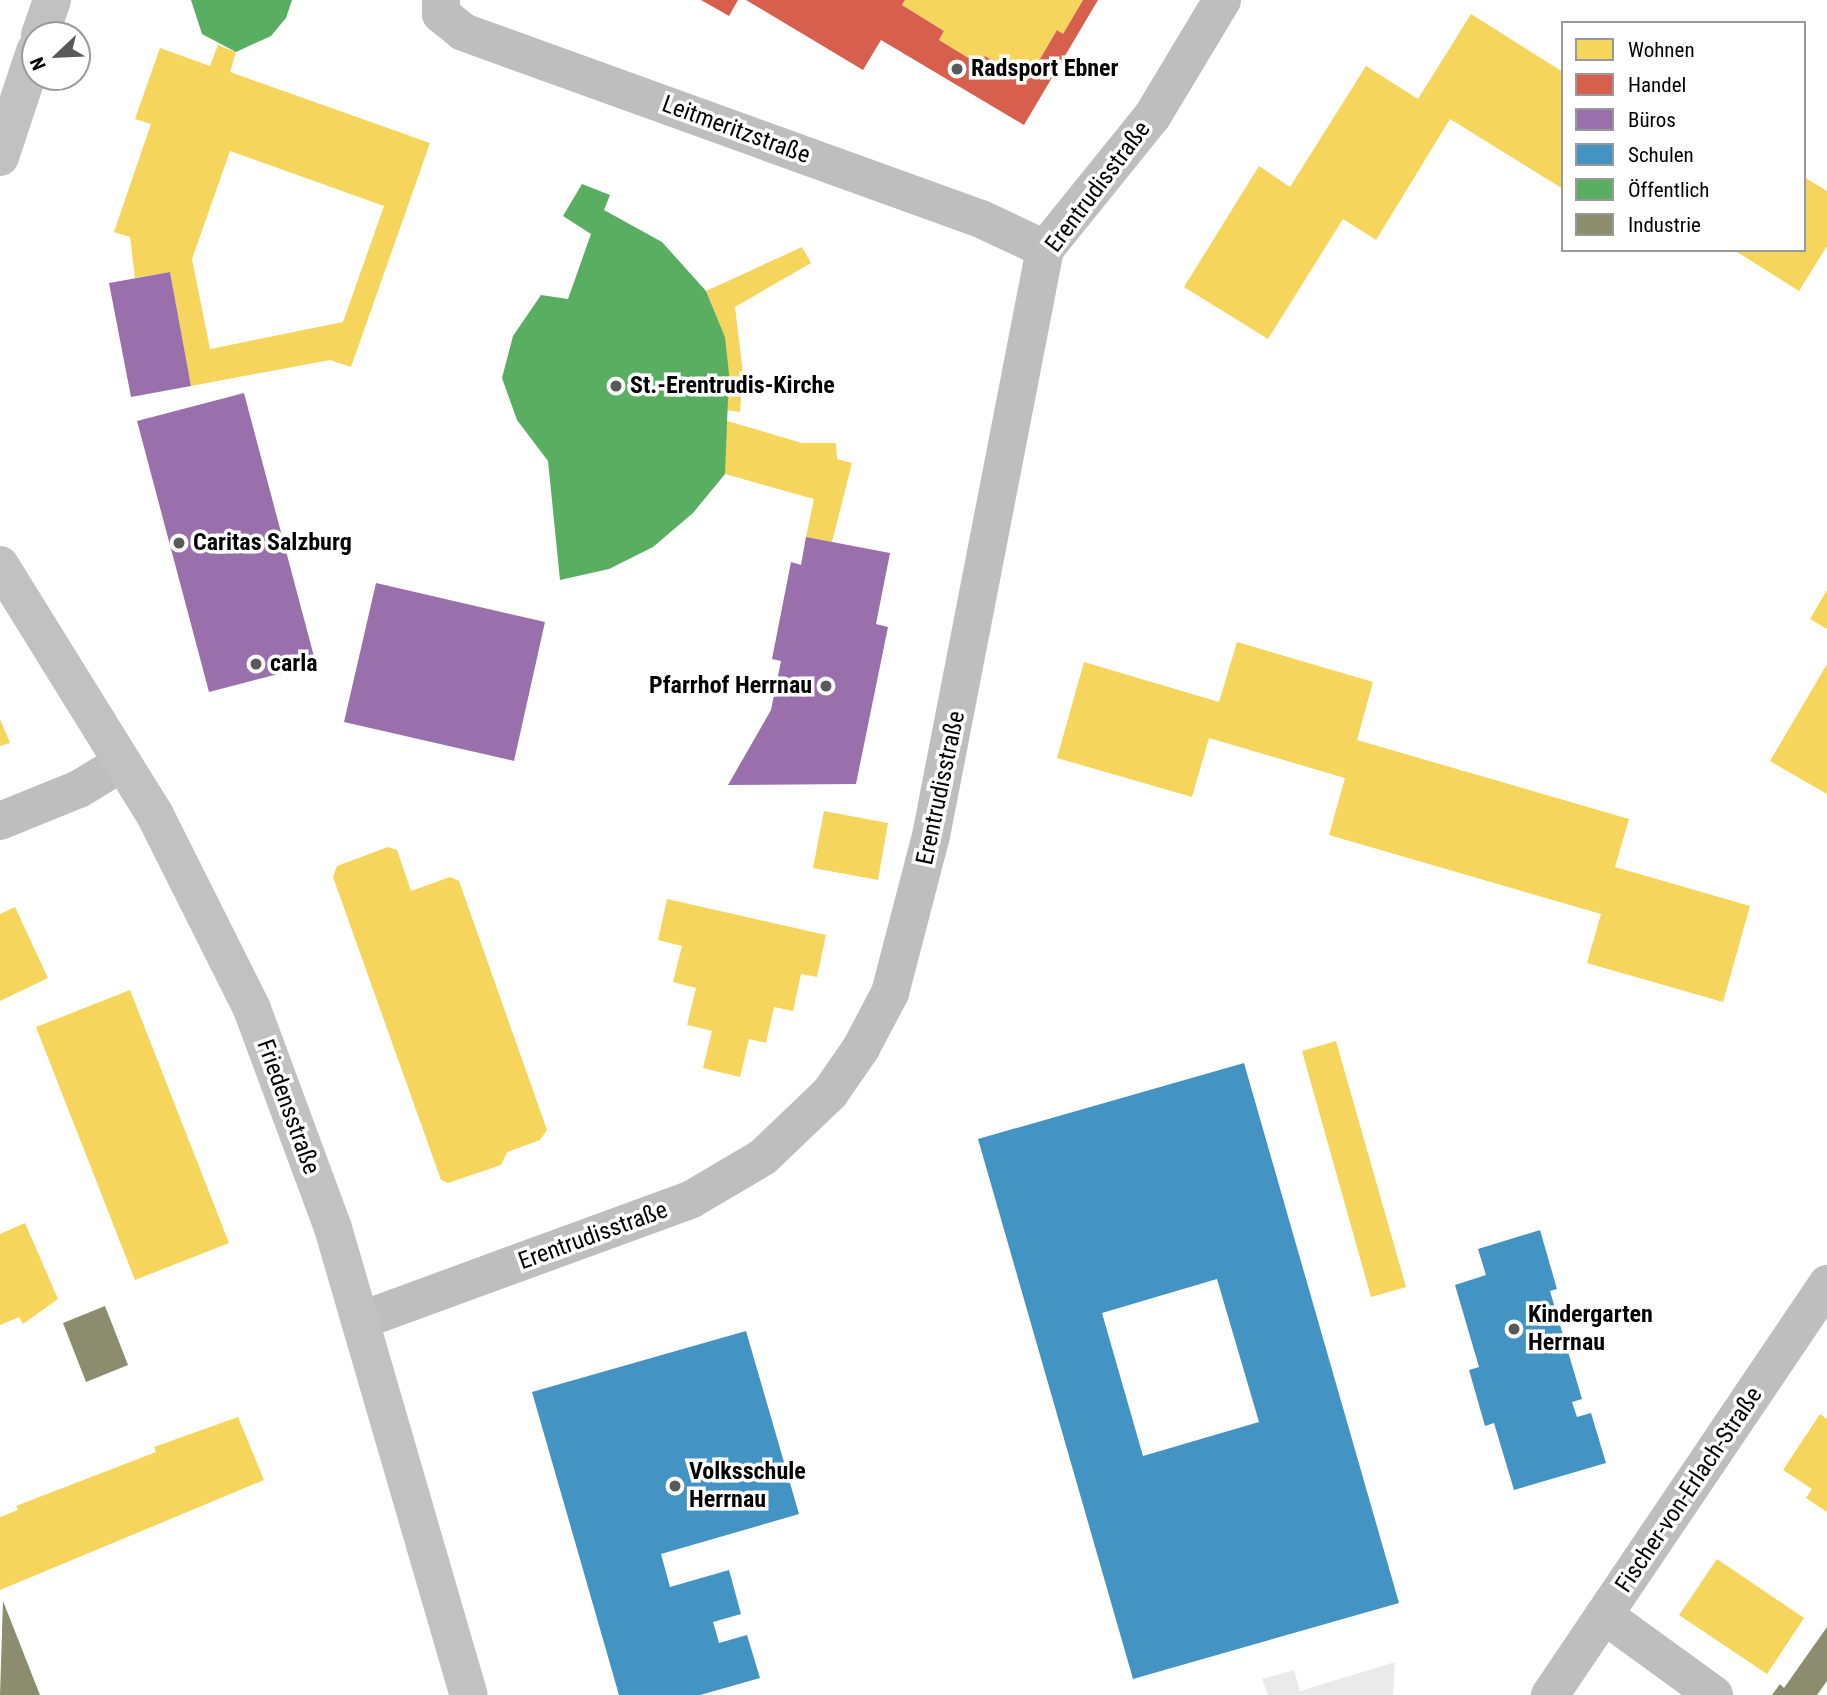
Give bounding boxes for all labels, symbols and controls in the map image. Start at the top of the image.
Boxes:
north arrow [21,21,91,91]
legend [1561,21,1806,252]
text: Wohnen [1628,38,1695,62]
text: N [25,54,51,73]
place label: Radsport Ebner [971,55,1119,83]
marker: Radsport Ebner [949,61,965,77]
text: Handel [1628,73,1686,97]
street label: Leitmeritzstraße [658,90,814,170]
text: Büros [1628,108,1676,132]
street label: Erentrudisstraße [1039,116,1157,258]
text: Schulen [1628,143,1694,167]
text: Öffentlich [1628,178,1709,202]
text: Industrie [1628,213,1701,237]
place label: St.-Erentrudis-Kirche [630,372,835,400]
marker: St.-Erentrudis-Kirche [608,378,624,394]
place label: Caritas Salzburg [193,529,352,557]
marker: Caritas Salzburg [171,535,187,551]
place label: carla [270,650,318,678]
marker: carla [248,656,264,672]
place label: Pfarrhof Herrnau [649,672,812,700]
marker: Pfarrhof Herrnau [818,678,834,694]
street label: Erentrudisstraße [911,708,971,868]
street label: Friedensstraße [250,1036,326,1178]
street label: Erentrudisstraße [515,1196,671,1276]
place label: Kindergarten Herrnau [1528,1301,1653,1357]
marker: Kindergarten Herrnau [1506,1321,1522,1337]
street label: Fischer-von-Erlach-Straße [1610,1382,1768,1598]
place label: Volksschule Herrnau [689,1458,806,1514]
marker: Volksschule Herrnau [667,1478,683,1494]

